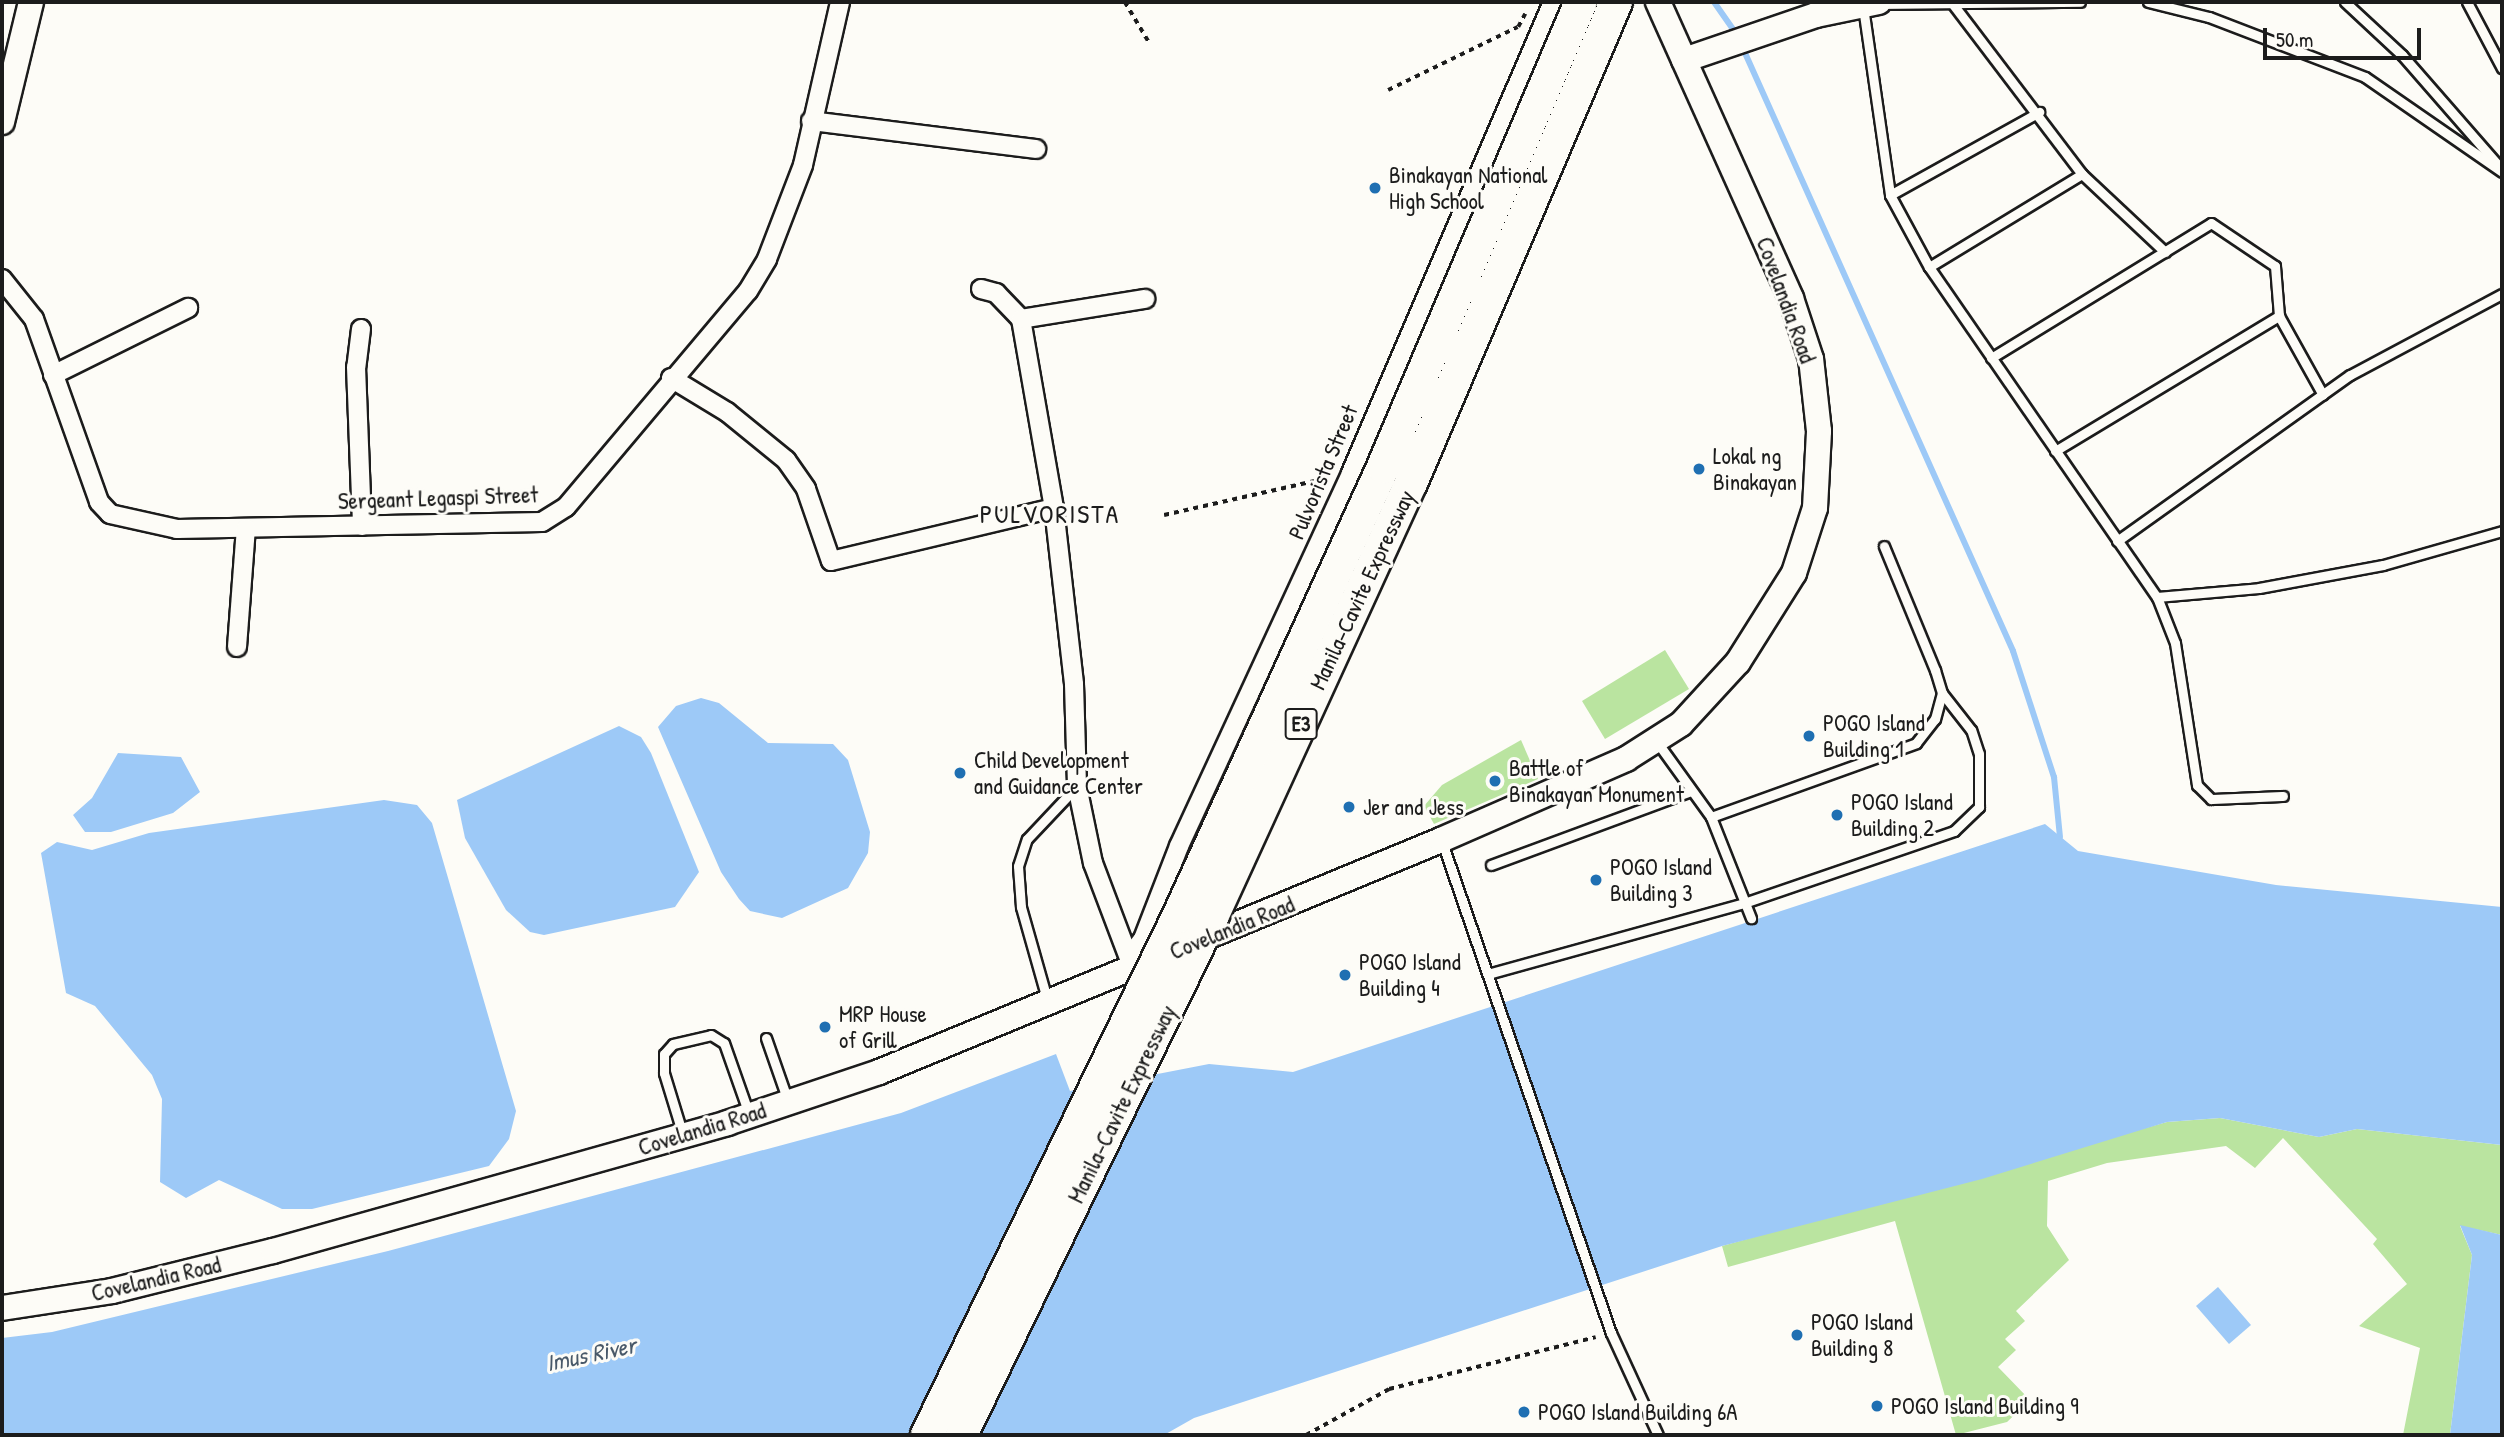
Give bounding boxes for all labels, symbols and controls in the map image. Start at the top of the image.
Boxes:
scale bar [2266,14,2424,58]
text: 50 m [2276,25,2313,54]
place label: Binakayan National High School [1389,161,1547,215]
marker: Binakayan National High School [1367,180,1383,196]
street label: Covelandia Road [1750,233,1822,367]
street label: Pulvorista Street [1282,401,1364,543]
place label: Lokal ng Binakayan [1713,442,1797,496]
marker: Lokal ng Binakayan [1691,461,1707,477]
street label: Sergeant Legaspi Street [337,481,539,515]
street label: Manila–Cavite Expressway [1304,486,1420,694]
district label: PULVORISTA [981,498,1119,530]
road number: E3 [1284,706,1318,742]
place label: POGO Island Building 1 [1823,709,1925,763]
marker: POGO Island Building 1 [1801,728,1817,744]
place label: Child Development and Guidance Center [974,746,1143,800]
place label: Battle of Binakayan Monument [1509,754,1684,808]
marker: Child Development and Guidance Center [952,765,968,781]
marker: Battle of Binakayan Monument [1487,773,1503,789]
place label: POGO Island Building 2 [1851,788,1953,842]
place label: Jer and Jess [1363,793,1464,821]
marker: Jer and Jess [1341,799,1357,815]
marker: POGO Island Building 2 [1829,807,1845,823]
place label: POGO Island Building 3 [1610,853,1712,907]
marker: POGO Island Building 3 [1588,872,1604,888]
street label: Covelandia Road [1166,891,1298,965]
place label: POGO Island Building 4 [1359,948,1461,1002]
marker: POGO Island Building 4 [1337,967,1353,983]
place label: MRP House of Grill [839,1000,927,1054]
street label: Manila–Cavite Expressway [1062,1001,1182,1207]
marker: MRP House of Grill [817,1019,833,1035]
street label: Covelandia Road [635,1097,769,1161]
street label: Covelandia Road [89,1251,223,1307]
place label: POGO Island Building 8 [1811,1308,1913,1362]
marker: POGO Island Building 8 [1789,1327,1805,1343]
water label: Imus River [544,1330,638,1378]
place label: POGO Island Building 9 [1891,1392,2079,1420]
place label: POGO Island Building 6A [1538,1398,1738,1426]
marker: POGO Island Building 9 [1869,1398,1885,1414]
marker: POGO Island Building 6A [1516,1404,1532,1420]

